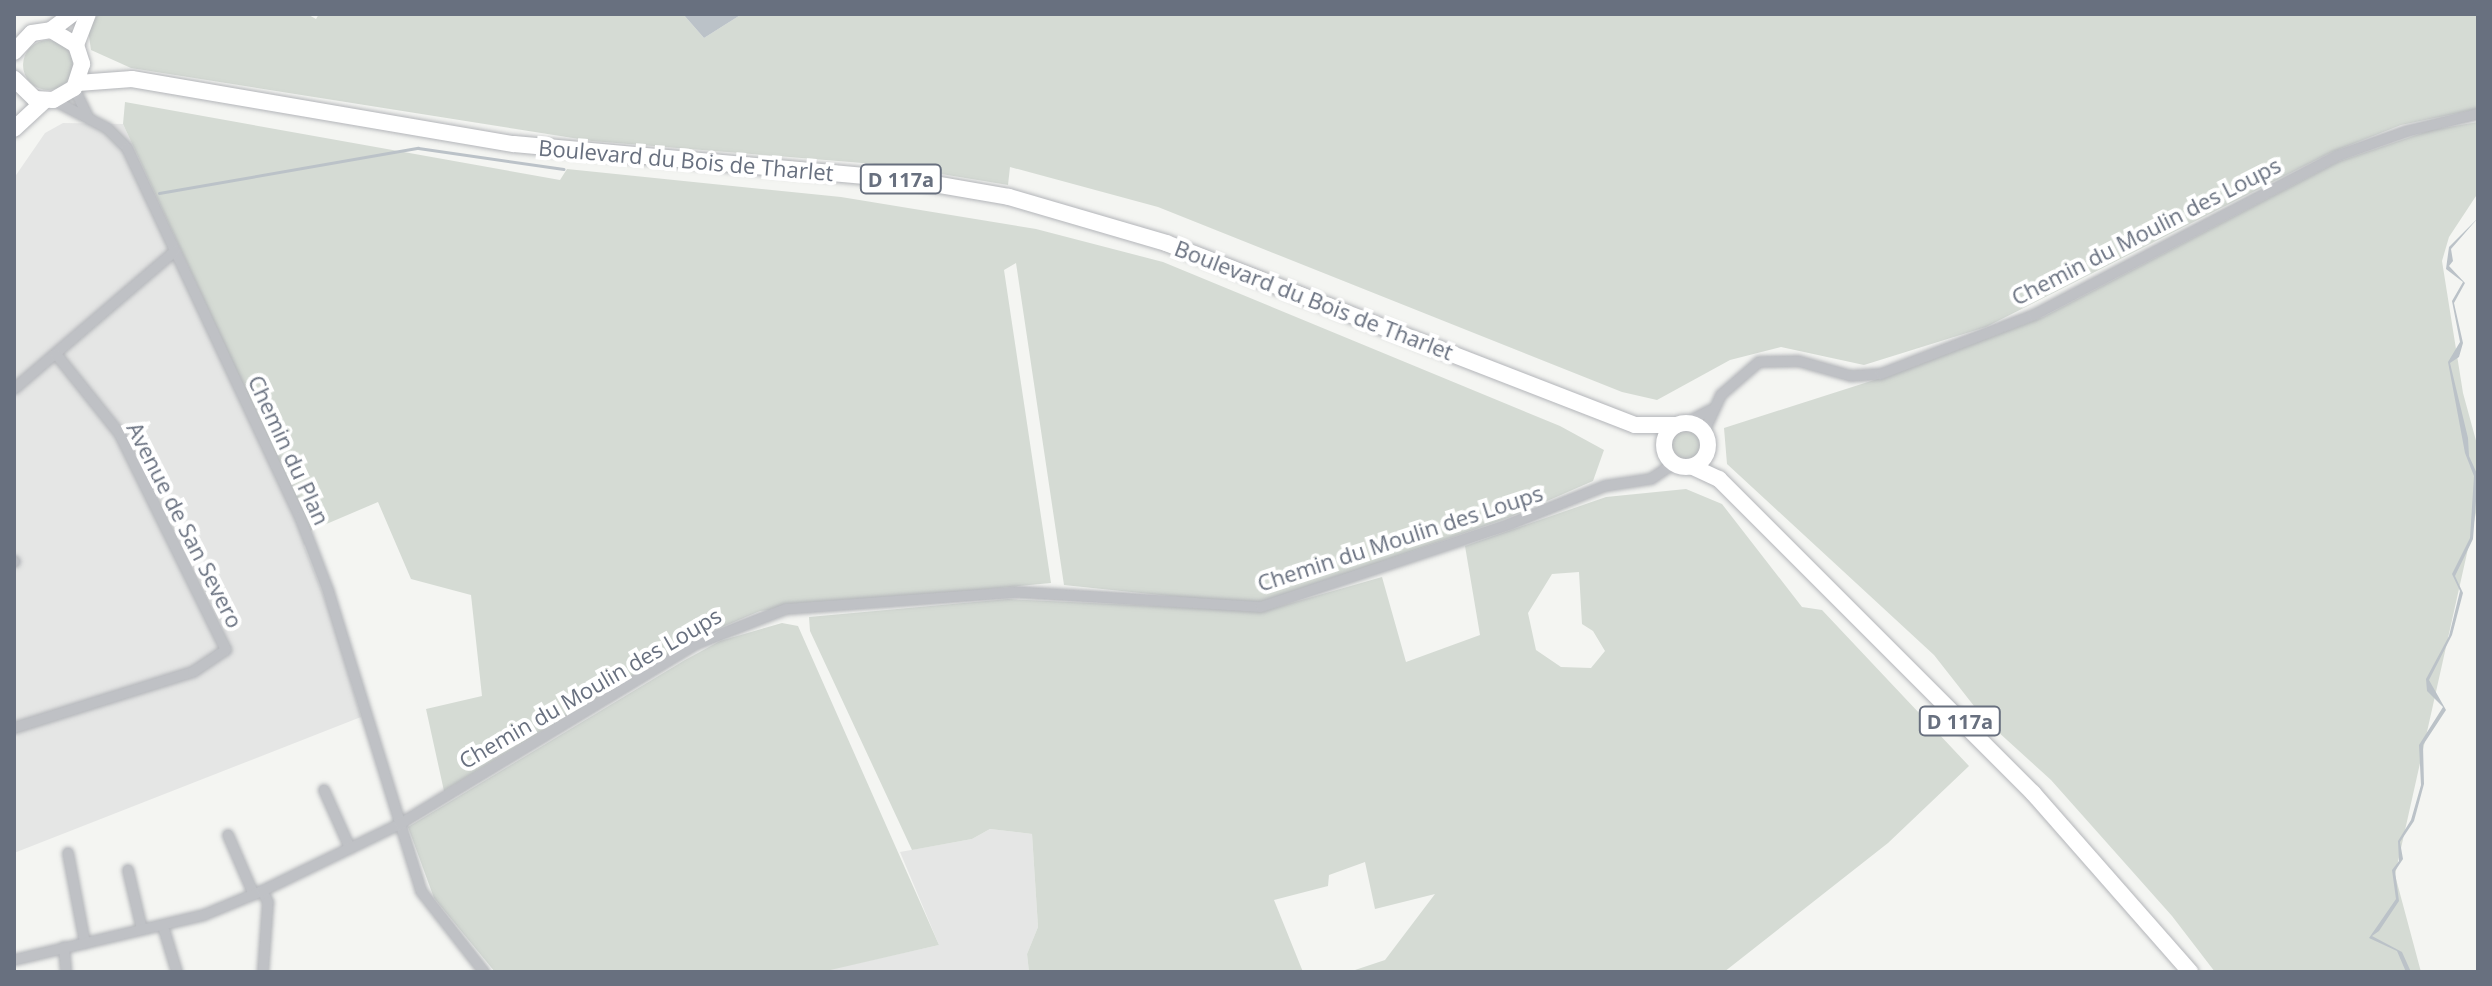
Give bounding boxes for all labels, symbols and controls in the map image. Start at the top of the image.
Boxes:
street label: Boulevard du Bois de Tharlet [537,134,835,186]
street label: Chemin du Moulin des Loups [2007,151,2285,311]
road number: D 117a [859,163,943,195]
street label: Boulevard du Bois de Tharlet [1171,235,1457,365]
street label: Chemin du Plan [243,371,335,529]
street label: Avenue de San Severo [122,418,248,632]
street label: Chemin du Moulin des Loups [1254,479,1546,597]
street label: Chemin du Moulin des Loups [454,602,726,774]
road number: D 117a [1918,705,2002,737]

